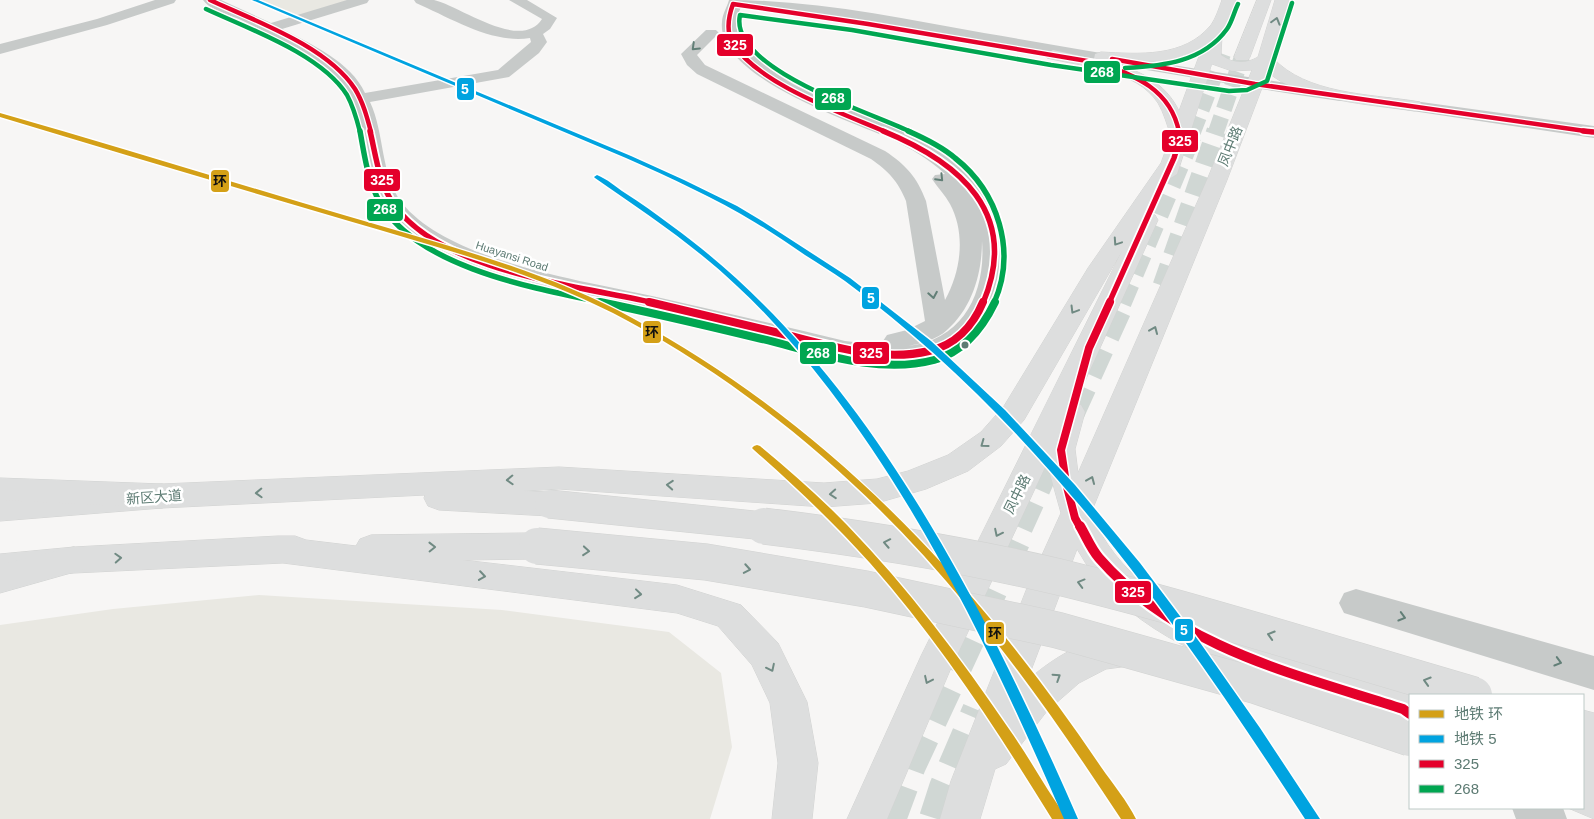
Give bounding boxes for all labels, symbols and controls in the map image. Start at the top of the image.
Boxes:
one-way arrow [1270,17,1280,25]
line badge: 325 [716,33,754,57]
text: 325 [723,37,747,53]
one-way arrow [692,41,701,50]
line badge: 268 [1083,60,1121,84]
text: 268 [1090,64,1114,80]
line badge: 5 [456,77,475,101]
text: 5 [461,81,469,97]
line badge: 268 [814,87,852,111]
text: 268 [821,90,845,106]
street label: 凤中路 [1215,124,1245,168]
line badge: 325 [1161,129,1199,153]
text: 325 [1168,133,1192,149]
line badge: 325 [363,168,401,192]
line badge: 环 [210,169,230,193]
text: 325 [370,172,394,188]
one-way arrow [934,172,943,181]
text: 环 [213,173,227,189]
line badge: 268 [366,198,404,222]
text: 268 [373,201,397,217]
one-way arrow [1114,236,1123,246]
street label: Huayansi Road [474,239,550,273]
line badge: 5 [861,286,880,310]
text: 5 [867,290,875,306]
one-way arrow [927,290,937,299]
one-way arrow [1071,305,1081,314]
line badge: 环 [642,320,662,344]
text: 环 [645,324,659,340]
one-way arrow [1148,326,1159,335]
unlabelled marker [960,340,970,350]
line badge: 268 [799,341,837,365]
line badge: 325 [852,341,890,365]
text: 268 [806,345,830,361]
text: 325 [859,345,883,361]
one-way arrow [980,438,990,447]
street label: 凤中路 [1001,472,1033,516]
one-way arrow [506,474,514,485]
one-way arrow [1085,476,1096,485]
one-way arrow [666,480,674,491]
street label: 新区大道 [126,487,182,507]
one-way arrow [255,487,263,498]
one-way arrow [828,489,836,500]
one-way arrow [994,528,1004,537]
one-way arrow [883,538,892,548]
one-way arrow [428,542,436,552]
one-way arrow [582,545,590,556]
one-way arrow [115,552,123,563]
one-way arrow [743,564,752,574]
one-way arrow [478,571,487,581]
one-way arrow [1076,578,1085,589]
line badge: 325 [1114,580,1152,604]
text: 325 [1121,584,1145,600]
one-way arrow [634,588,642,599]
one-way arrow [1398,611,1406,621]
line badge: 5 [1174,618,1194,642]
line badge: 环 [985,621,1005,645]
text: 5 [1180,622,1188,638]
text: 环 [988,625,1002,641]
one-way arrow [1267,631,1276,641]
one-way arrow [1554,657,1562,667]
one-way arrow [765,663,775,672]
one-way arrow [1052,674,1061,683]
one-way arrow [924,675,935,684]
one-way arrow [1423,677,1431,687]
legend [1409,694,1584,809]
text: 地铁 环 [1454,705,1503,722]
text: 地铁 5 [1454,730,1497,747]
text: 325 [1454,755,1479,772]
text: 268 [1454,780,1479,797]

